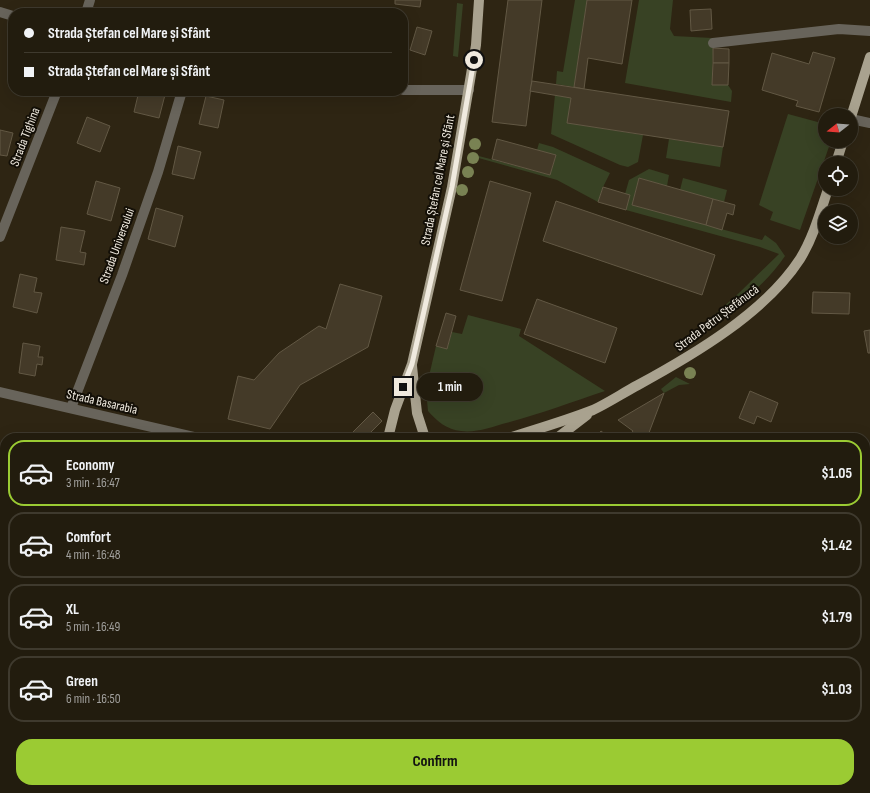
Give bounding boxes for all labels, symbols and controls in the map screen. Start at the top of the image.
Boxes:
text: Strada Ștefan cel Mare și Sfânt [48,24,210,43]
route start [465,51,483,69]
text: Strada Ștefan cel Mare și Sfânt [48,62,210,81]
street label: Strada Tighina [6,105,44,169]
north arrow [818,108,858,148]
map controls [818,108,858,244]
street label: Strada Ștefan cel Mare și Sfânt [417,113,459,247]
button: locate [818,156,858,196]
button: layers [818,204,858,244]
street label: Strada Universului [96,206,138,286]
street label: Strada Petru Ștefănucă [672,281,762,355]
callout: 1 min [417,373,483,401]
route end [394,378,412,396]
text: 1 min [438,379,462,395]
street label: Strada Basarabia [65,386,139,418]
icon: car [18,455,54,491]
text: Economy [66,456,115,475]
text: $1.05 [821,464,852,483]
text: 3 min · 16:47 [66,475,120,491]
icon: car [18,527,54,563]
text: Comfort [66,528,111,547]
text: $1.42 [821,536,852,555]
text: 4 min · 16:48 [66,547,120,563]
icon: car [18,599,54,635]
text: XL [66,600,79,619]
text: $1.79 [822,608,852,627]
text: 5 min · 16:49 [66,619,120,635]
icon: car [18,671,54,707]
text: Green [66,672,98,691]
text: $1.03 [821,680,852,699]
text: 6 min · 16:50 [66,691,121,707]
button: Confirm [16,739,854,785]

